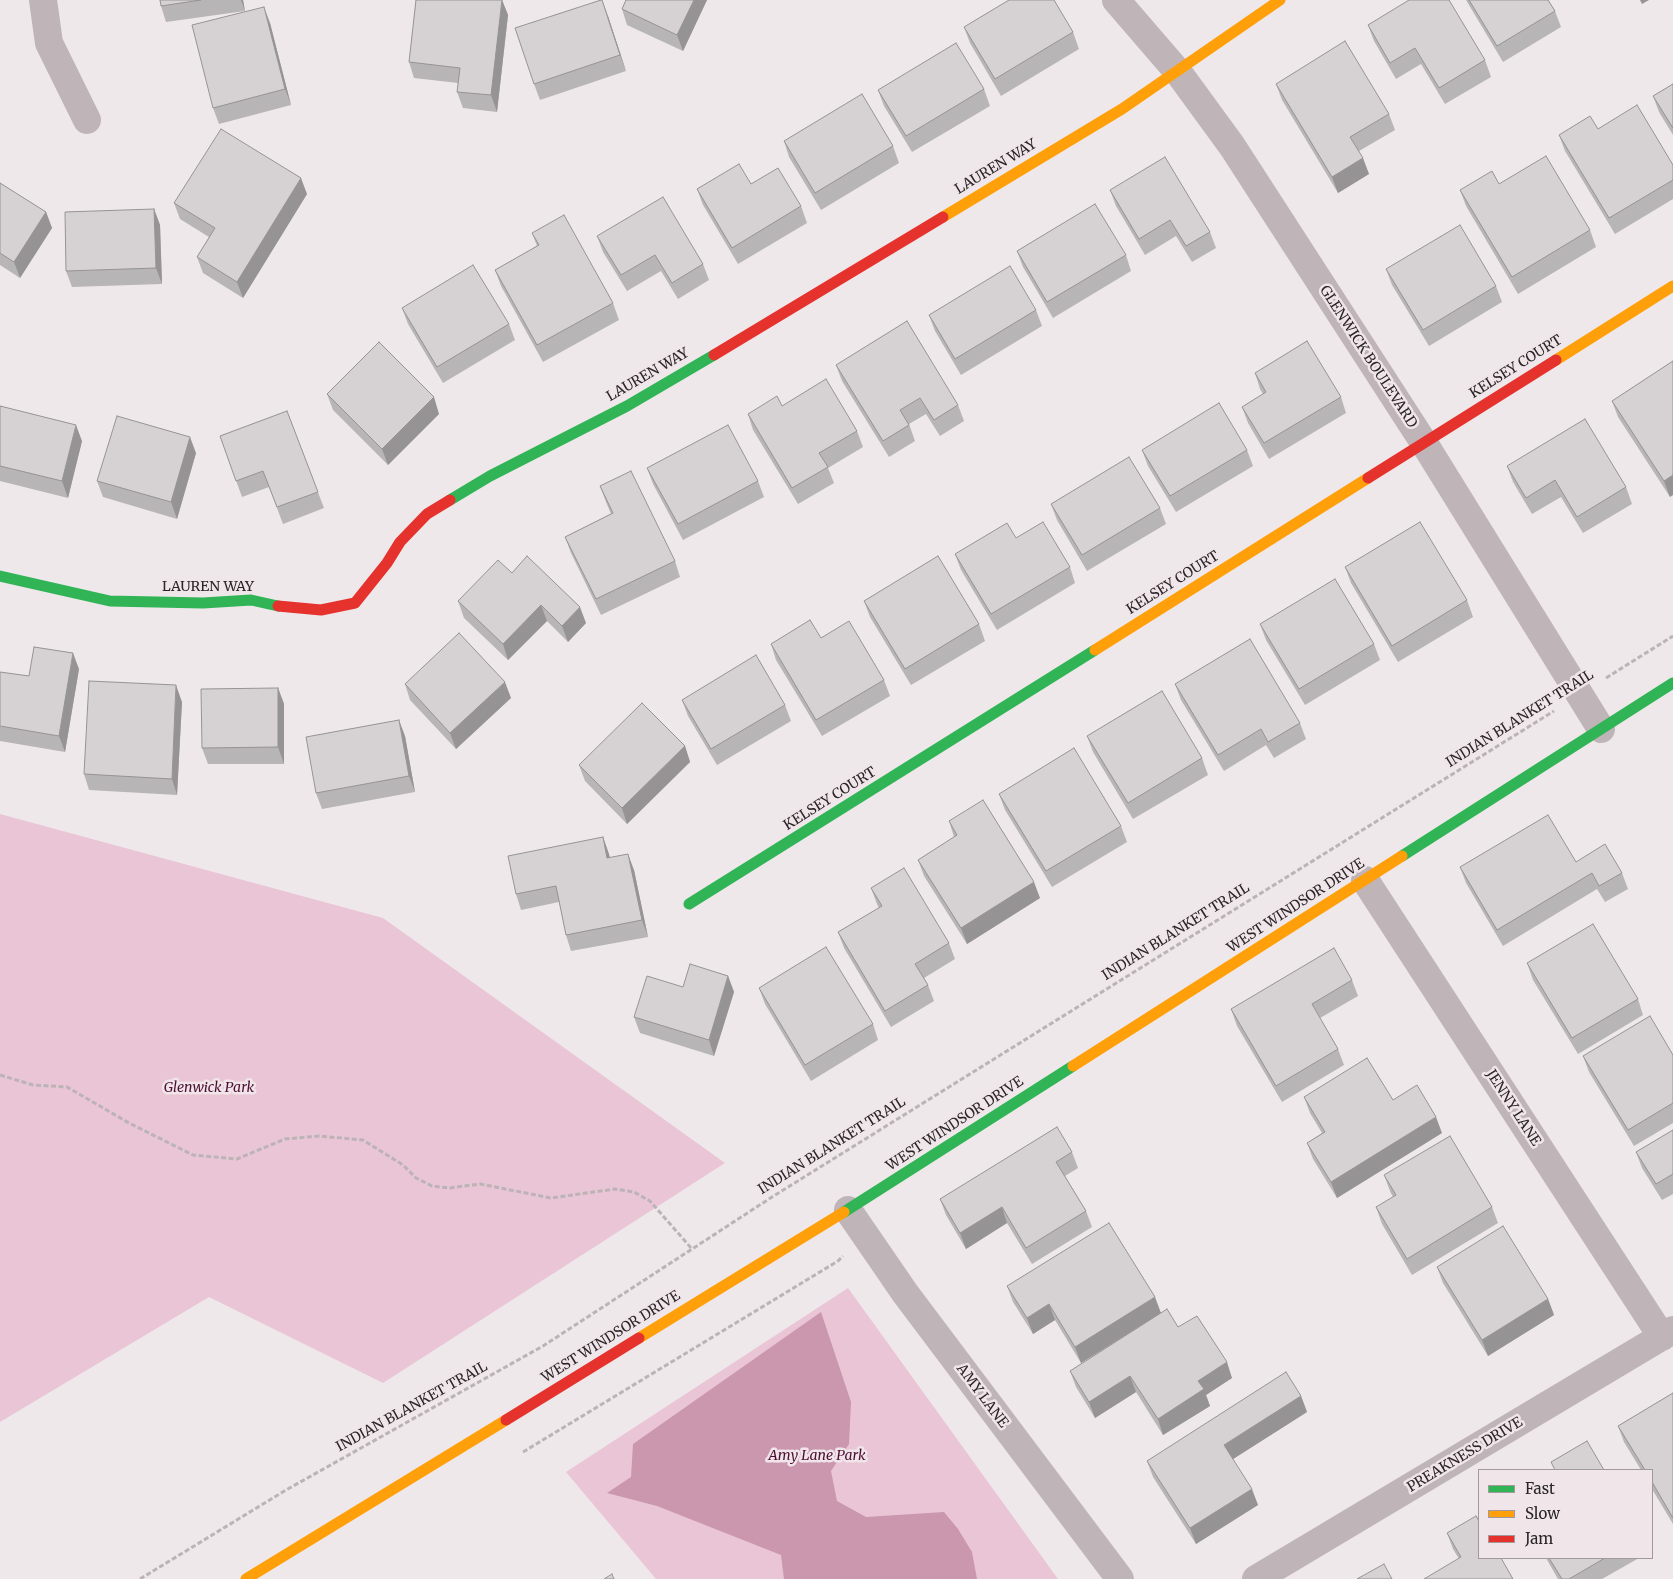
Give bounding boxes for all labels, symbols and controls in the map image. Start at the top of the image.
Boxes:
street label: LAUREN WAY [952,136,1040,198]
street label: GLENWICK BOULEVARD [1316,283,1420,431]
street label: KELSEY COURT [1467,332,1565,402]
street label: LAUREN WAY [604,345,692,405]
street label: KELSEY COURT [1124,548,1222,618]
street label: LAUREN WAY [162,579,254,595]
street label: INDIAN BLANKET TRAIL [1443,667,1597,771]
street label: KELSEY COURT [781,764,879,834]
street label: WEST WINDSOR DRIVE [1224,855,1368,957]
street label: INDIAN BLANKET TRAIL [1099,880,1253,984]
street label: JENNY LANE [1482,1067,1544,1149]
street label: WEST WINDSOR DRIVE [883,1073,1027,1175]
park label: Glenwick Park [164,1080,254,1096]
street label: INDIAN BLANKET TRAIL [755,1094,909,1198]
street label: WEST WINDSOR DRIVE [539,1287,683,1387]
street label: INDIAN BLANKET TRAIL [333,1358,491,1456]
street label: AMY LANE [953,1361,1011,1431]
street label: PREAKNESS DRIVE [1404,1414,1526,1496]
park label: Amy Lane Park [768,1448,866,1464]
legend [1478,1469,1653,1559]
text: Fast [1525,1479,1555,1498]
text: Slow [1525,1504,1560,1523]
text: Jam [1525,1529,1553,1548]

